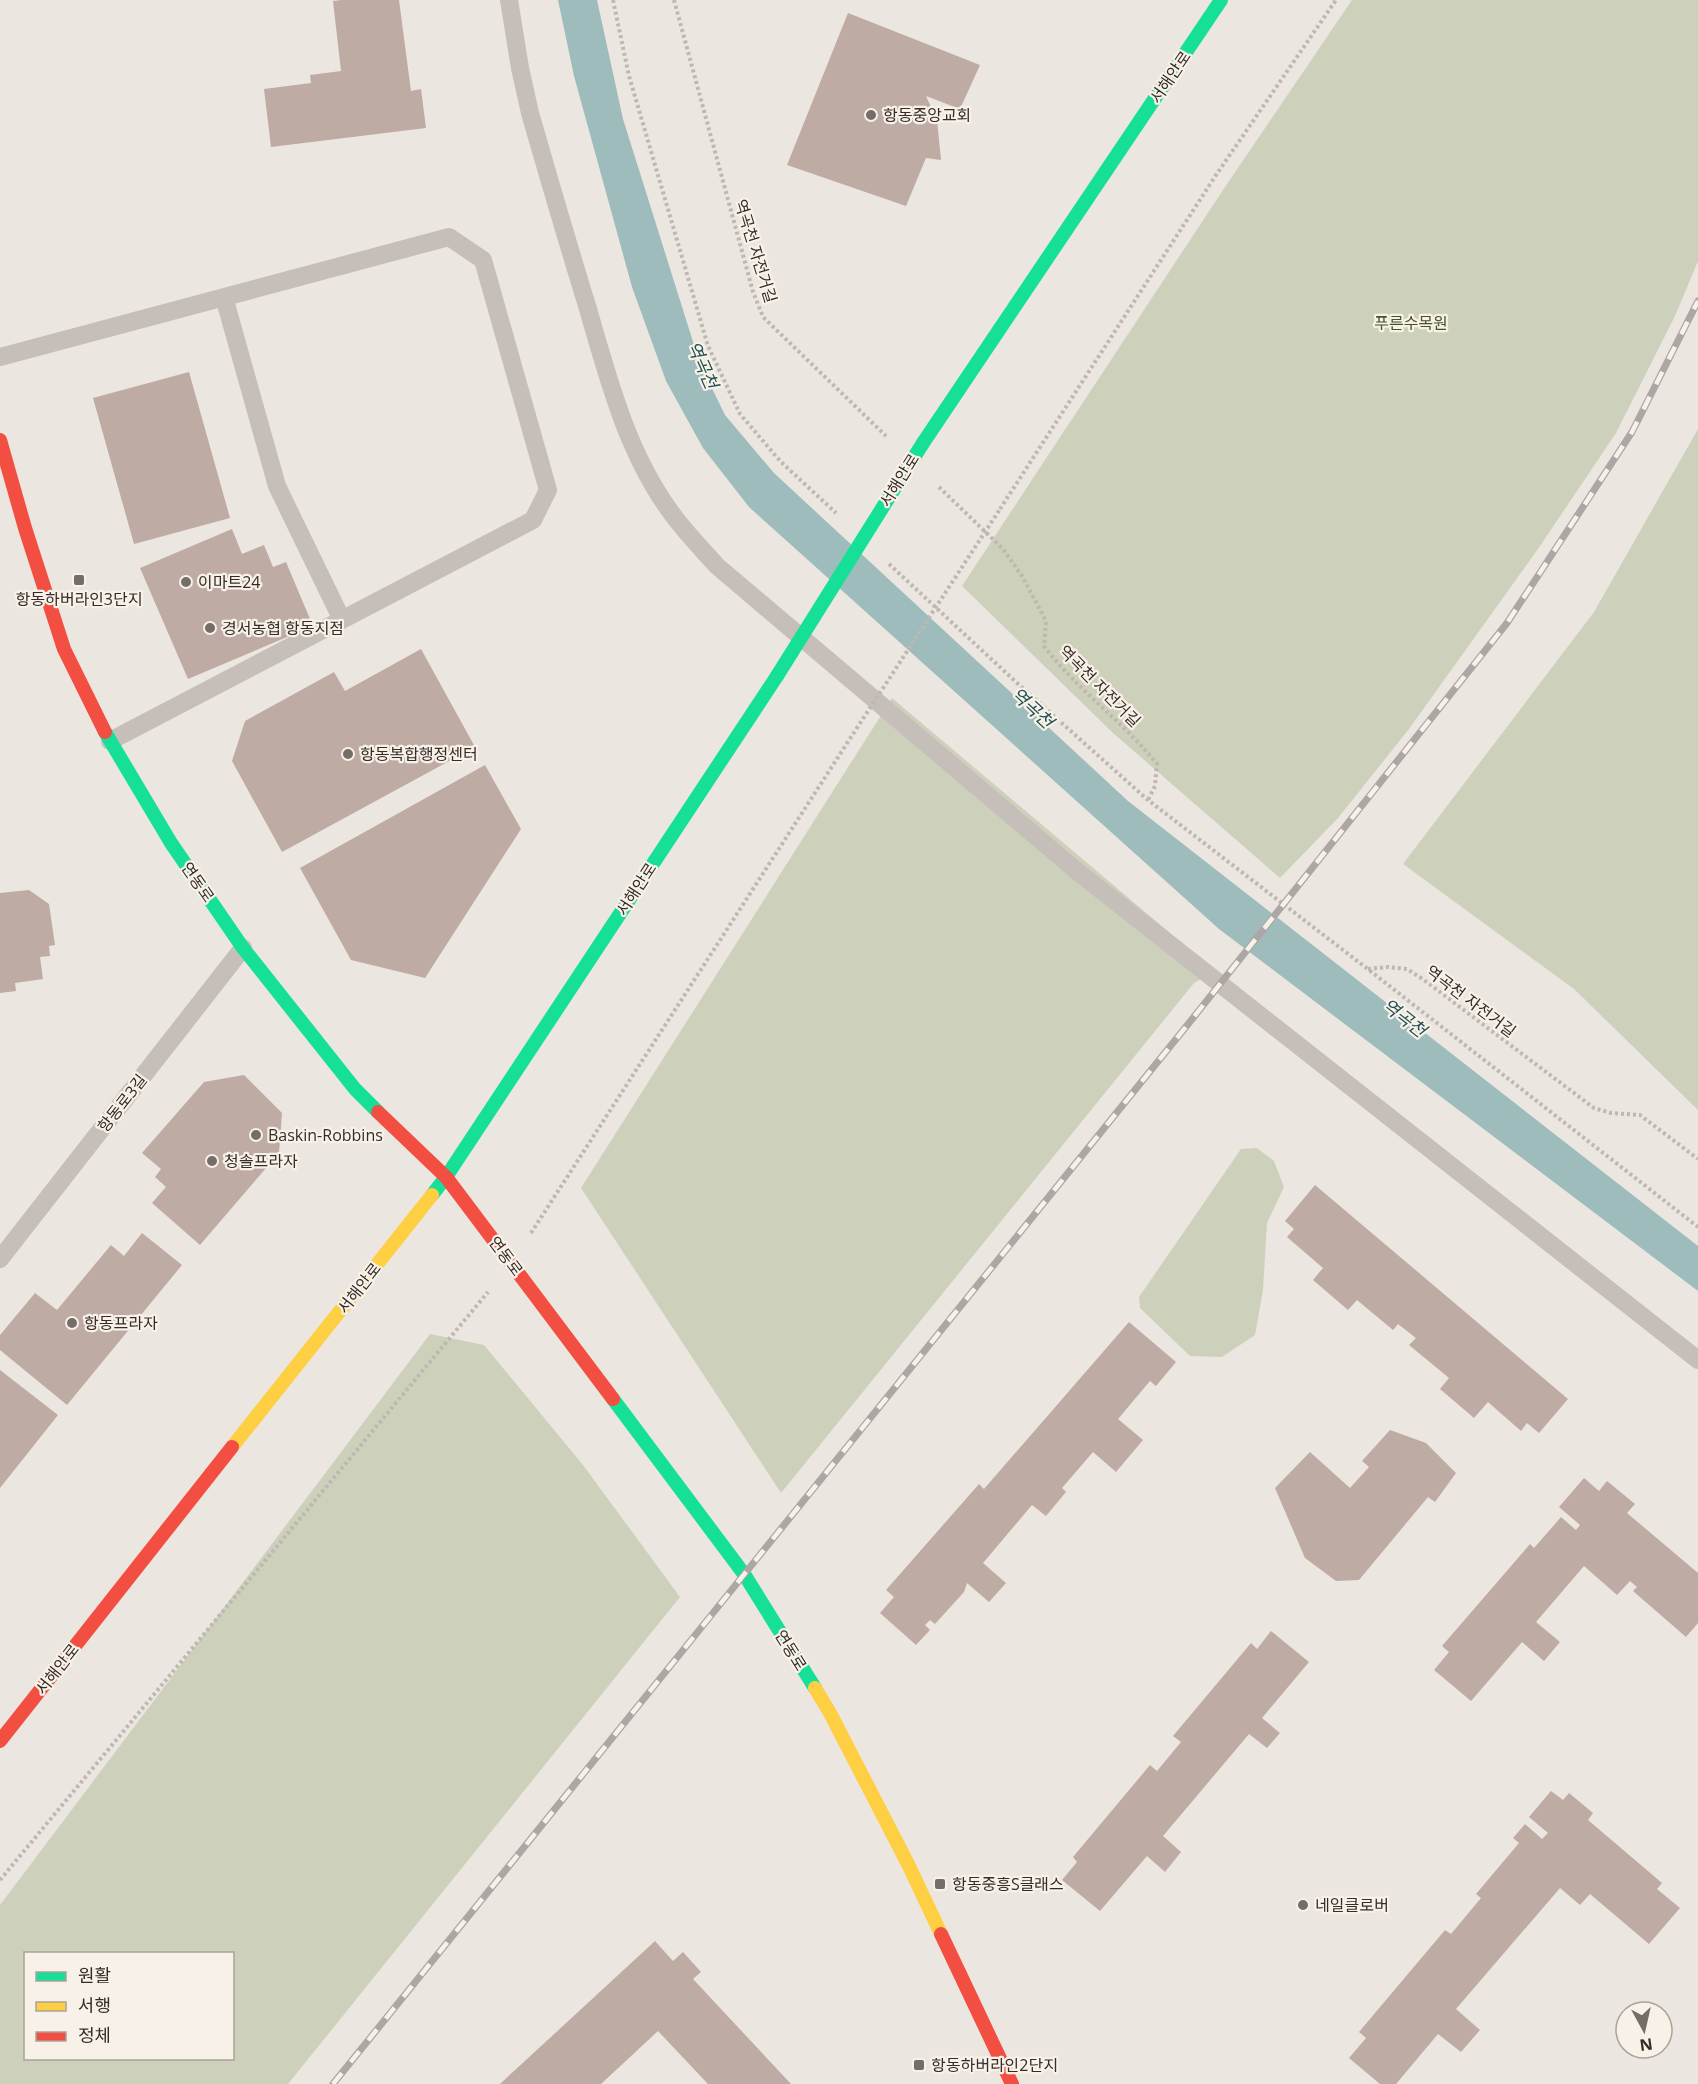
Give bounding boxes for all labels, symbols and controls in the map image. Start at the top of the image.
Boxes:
street label: 서해안로 [1144,46,1196,108]
place label: 항동중앙교회 [883,104,971,126]
marker: 항동중앙교회 [864,108,878,122]
street label: 역곡천 자전거길 [730,197,782,305]
park label: 푸른수목원 [1374,312,1448,334]
water label: 역곡천 [682,337,725,394]
street label: 서해안로 [874,449,924,511]
place label: 이마트24 [198,571,260,593]
marker: 항동하버라인3단지 [72,573,86,587]
marker: 이마트24 [179,575,193,589]
place label: 항동하버라인3단지 [16,588,142,610]
place label: 경서농협 항동지점 [222,617,344,639]
marker: 경서농협 항동지점 [203,621,217,635]
street label: 역곡천 자전거길 [1054,640,1146,732]
water label: 역곡천 [1006,682,1061,735]
place label: 항동복합행정센터 [360,743,478,765]
marker: 항동복합행정센터 [341,747,355,761]
street label: 연동로 [176,858,220,907]
street label: 서해안로 [611,858,661,920]
street label: 역곡천 자전거길 [1422,960,1520,1042]
water label: 역곡천 [1378,992,1433,1043]
street label: 항동로3길 [92,1069,152,1137]
place label: Baskin-Robbins [268,1124,383,1146]
marker: Baskin-Robbins [249,1128,263,1142]
place label: 청솔프라자 [224,1150,298,1172]
marker: 청솔프라자 [205,1154,219,1168]
street label: 연동로 [484,1232,528,1280]
street label: 서해안로 [332,1258,386,1318]
place label: 항동프라자 [84,1312,158,1334]
marker: 항동프라자 [65,1316,79,1330]
street label: 연동로 [770,1625,812,1675]
street label: 서해안로 [30,1639,84,1699]
place label: 항동중흥S클래스 [952,1873,1064,1895]
marker: 항동중흥S클래스 [933,1877,947,1891]
place label: 네일클로버 [1315,1894,1389,1916]
marker: 네일클로버 [1296,1898,1310,1912]
legend [24,1952,234,2060]
text: 원활 [78,1963,111,1987]
text: 서행 [78,1993,111,2017]
north arrow [1614,2000,1674,2060]
text: 정체 [78,2023,111,2047]
text: N [1638,2033,1654,2057]
place label: 항동하버라인2단지 [931,2054,1058,2076]
marker: 항동하버라인2단지 [912,2058,926,2072]

